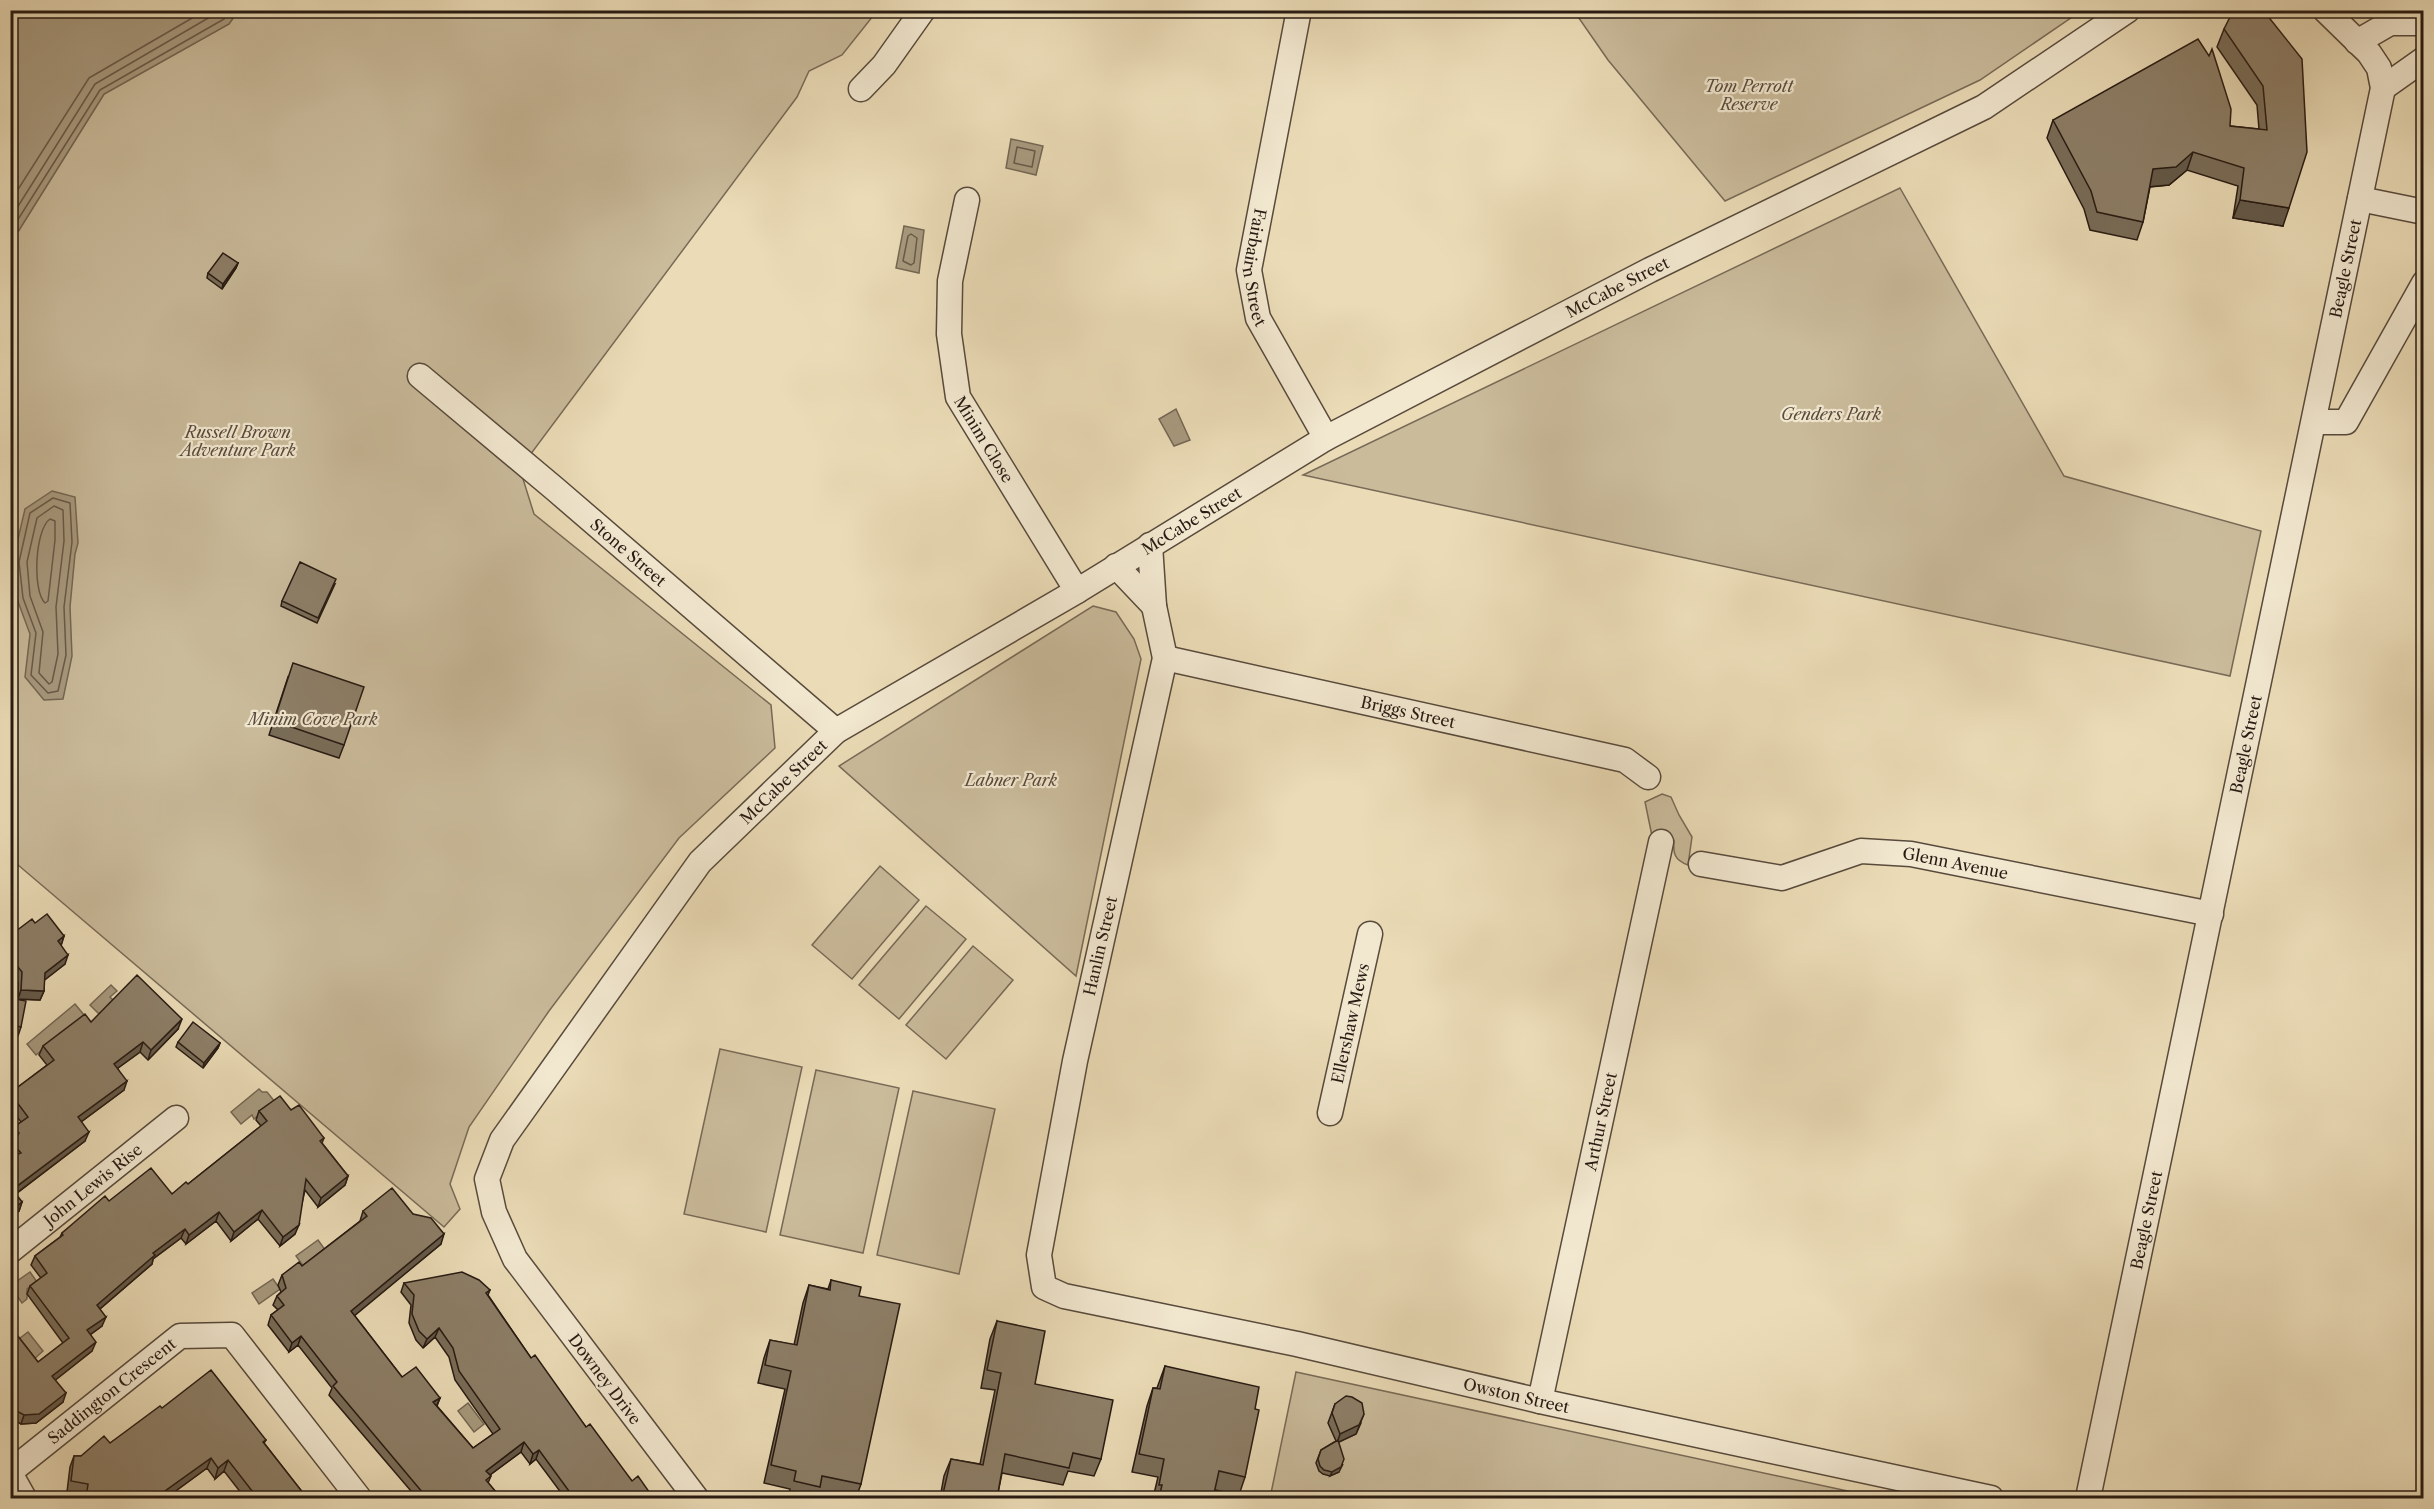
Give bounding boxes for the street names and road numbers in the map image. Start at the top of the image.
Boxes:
street label: Fairbairn Street [1239,207,1271,330]
street label: Beagle Street [2325,217,2365,320]
street label: McCabe Street [1562,252,1672,322]
street label: Minim Close [950,392,1018,486]
street label: McCabe Street [1138,482,1245,559]
street label: Stone Street [586,514,671,591]
street label: Briggs Street [1359,692,1458,732]
street label: Beagle Street [2226,693,2266,796]
street label: McCabe Street [736,735,831,828]
street label: Glenn Avenue [1902,844,2010,883]
street label: Hanlin Street [1079,894,1121,998]
street label: Ellershaw Mews [1327,961,1373,1085]
street label: Arthur Street [1580,1070,1621,1174]
street label: John Lewis Rise [37,1139,146,1232]
street label: Beagle Street [2126,1168,2166,1271]
street label: Downey Drive [564,1330,646,1428]
street label: Saddington Crescent [43,1333,180,1448]
street label: Owston Street [1461,1373,1572,1417]

